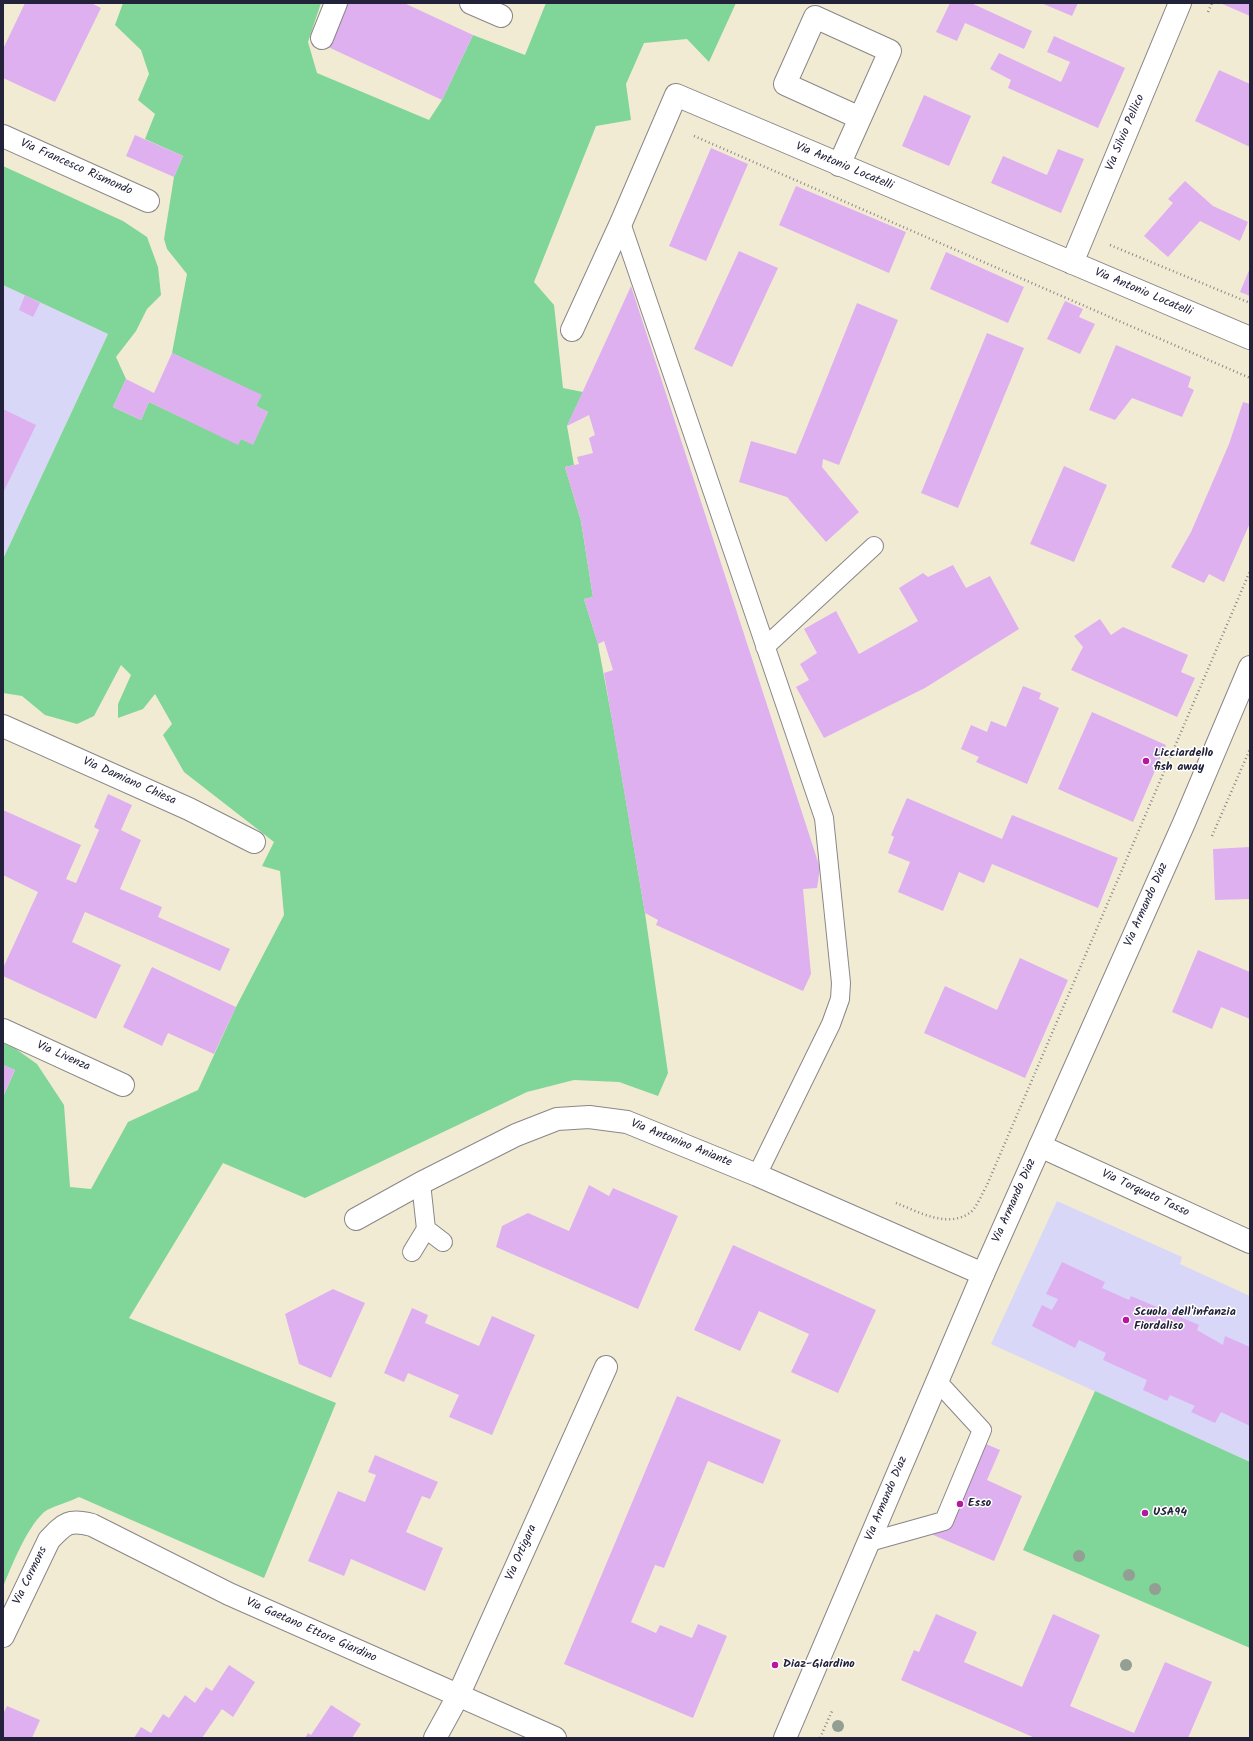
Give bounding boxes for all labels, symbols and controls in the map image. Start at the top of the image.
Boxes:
street label: Via Silvio Pellico [1103,93,1149,173]
street label: Via Francesco Rismondo [18,137,134,199]
street label: Via Antonio Locatelli [793,140,895,194]
street label: Via Antonio Locatelli [1092,266,1194,320]
place label: Licciardello fish away [1154,747,1213,775]
street label: Via Damiano Chiesa [80,755,178,809]
marker: Licciardello fish away [1141,756,1151,766]
street label: Via Armando Diaz [1122,861,1172,949]
street label: Via Livenza [34,1039,92,1075]
street label: Via Antonino Aniante [628,1117,734,1171]
street label: Via Armando Diaz [990,1157,1040,1245]
street label: Via Torquato Tasso [1099,1167,1191,1221]
place label: Scuola dell'infanzia Fiordaliso [1134,1306,1236,1334]
marker: Scuola dell'infanzia Fiordaliso [1121,1315,1131,1325]
street label: Via Armando Diaz [863,1455,911,1543]
place label: Esso [968,1497,991,1511]
marker: Esso [955,1499,965,1509]
place label: USA94 [1153,1506,1187,1520]
marker: USA94 [1140,1508,1150,1518]
street label: Via Ortigara [503,1523,541,1583]
street label: Via Cormons [11,1545,51,1607]
street label: Via Gaetano Ettore Giardino [244,1596,378,1666]
place label: Diaz-Giardino [783,1658,855,1672]
marker: Diaz-Giardino [770,1660,780,1670]

